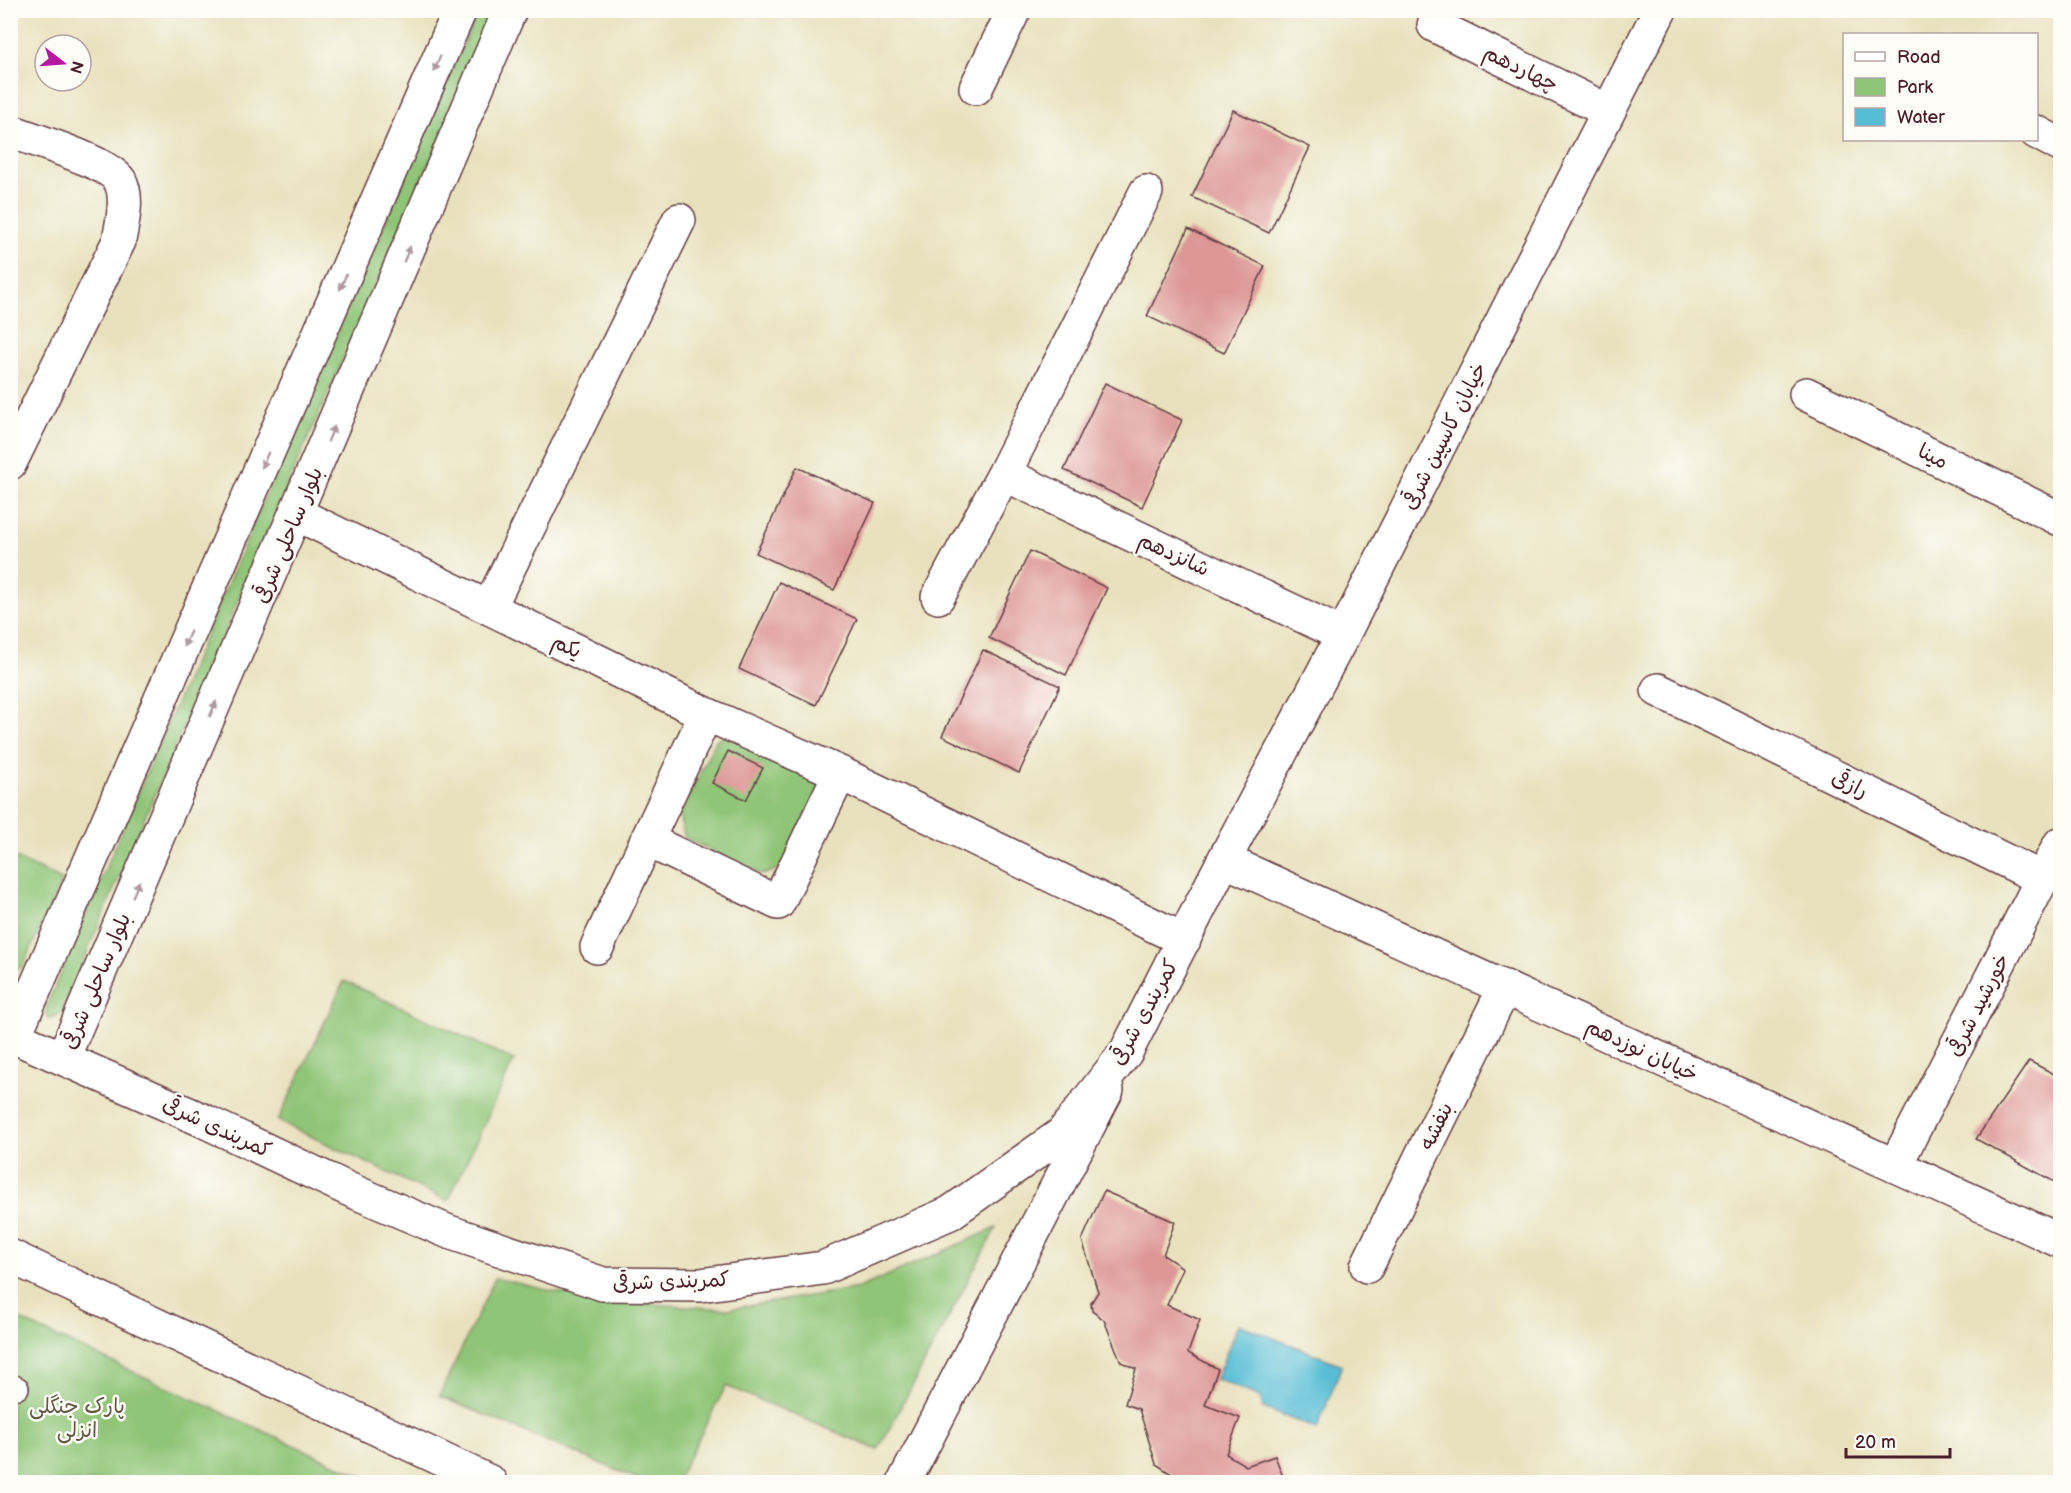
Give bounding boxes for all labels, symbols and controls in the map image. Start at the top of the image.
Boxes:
north arrow [33,33,93,93]
legend [1843,33,2038,141]
street label: چهاردهم [1478,40,1562,100]
text: Road [1897,47,1941,68]
one-way arrow [432,56,442,74]
text: N [65,58,87,75]
text: Park [1897,77,1933,98]
text: Water [1897,107,1945,128]
one-way arrow [403,245,412,263]
one-way arrow [338,273,347,290]
street label: خیابان کاسپین شرقی [1396,358,1492,514]
one-way arrow [326,424,336,442]
street label: مینا [1914,438,1952,474]
one-way arrow [260,452,270,470]
street label: بلوار ساحلی شرقی [248,463,329,608]
street label: شانزدهم [1133,527,1213,584]
street label: یکم [547,629,586,667]
one-way arrow [182,631,192,649]
one-way arrow [208,700,218,718]
street label: رازقی [1827,764,1873,804]
one-way arrow [131,879,141,897]
street label: بلوار ساحلی شرقی [56,909,137,1054]
street label: خورشید شرقی [1941,949,2015,1061]
street label: کمربندی شرقی [1104,954,1184,1070]
street label: خیابان نوزدهم [1581,1014,1702,1090]
street label: کمربندی شرقی [158,1090,276,1164]
street label: بنفشه [1414,1098,1459,1154]
street label: کمربندی شرقی [612,1266,730,1296]
park label: پارک جنگلی انزلی [29,1394,125,1444]
scale bar [1846,1421,1950,1459]
text: 20 m [1855,1432,1896,1453]

